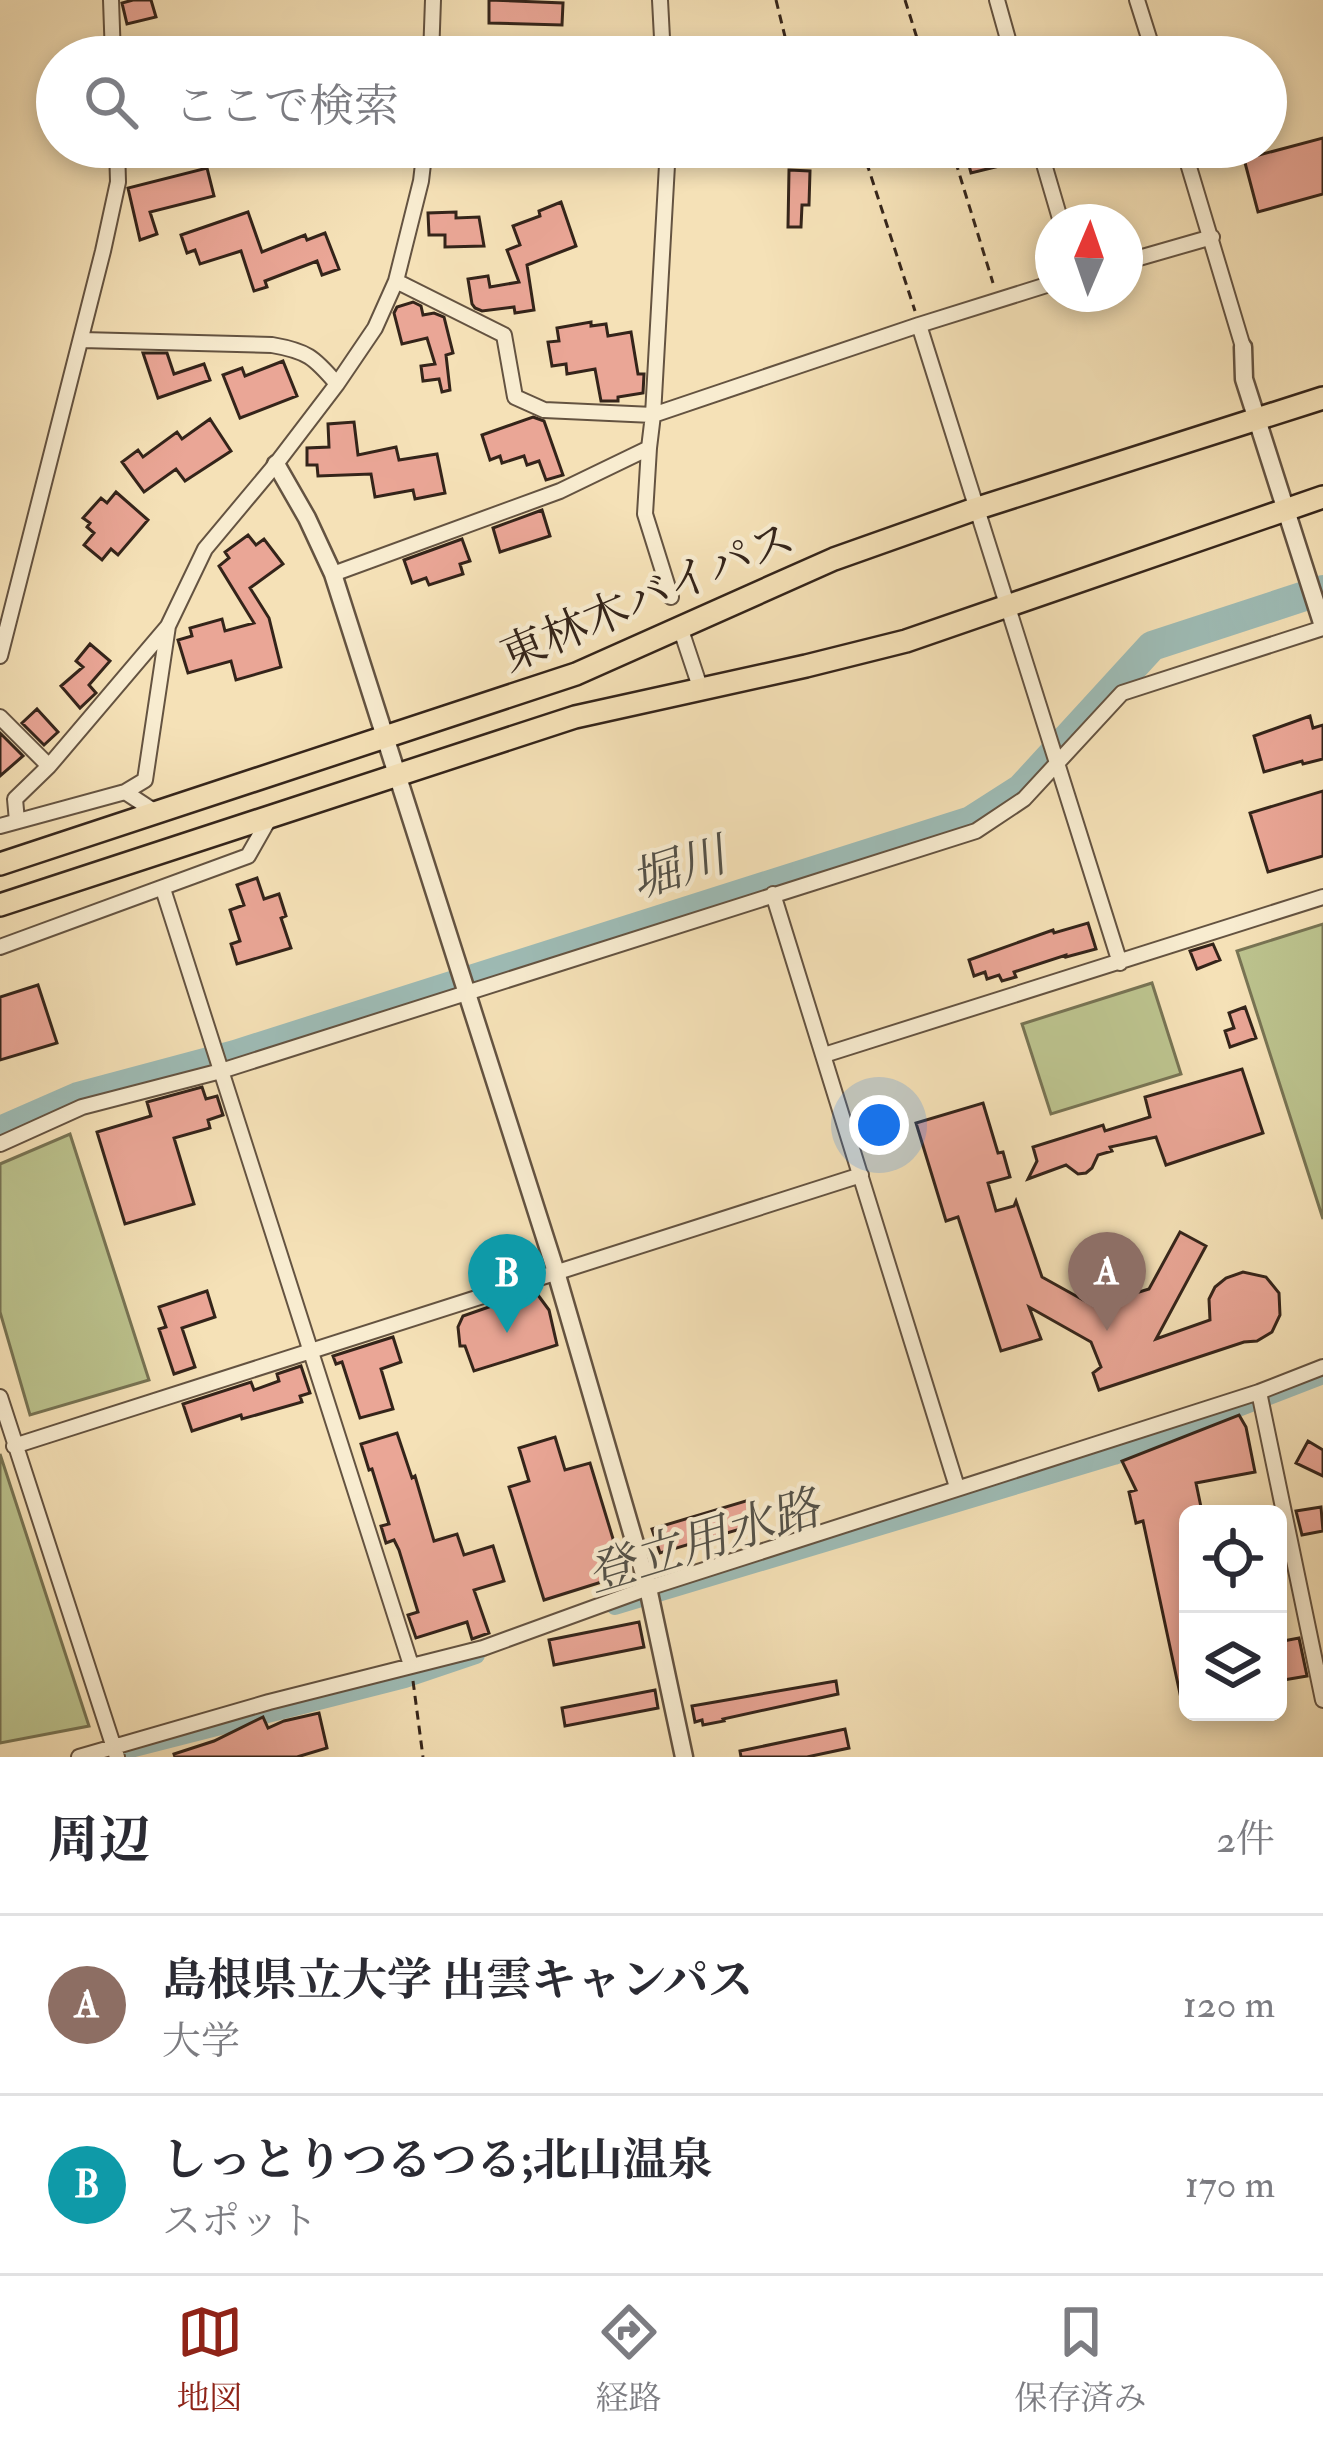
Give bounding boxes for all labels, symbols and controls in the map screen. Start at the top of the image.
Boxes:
search box [36,36,1287,168]
icon: search [78,69,144,135]
text: ここで検索 [174,79,399,135]
north arrow [1035,204,1143,312]
street label: 東林木バイパス [492,511,803,685]
water label: 堀川 [624,824,738,912]
your location [849,1095,909,1155]
pin: A [1068,1232,1146,1331]
pin: B [468,1234,546,1333]
water label: 登立用水路 [580,1477,830,1606]
map controls [1179,1505,1287,1721]
button: locate [1179,1505,1287,1613]
button: layers [1179,1613,1287,1721]
text: 周辺 [48,1809,150,1873]
text: 2件 [1216,1815,1275,1864]
text: 島根県立大学 出雲キャンパス [162,1953,753,2009]
text: A [75,1980,99,2029]
text: 120 m [1183,1980,1275,2029]
text: 大学 [162,2017,240,2066]
text: しっとりつるつる;北山温泉 [162,2133,713,2189]
text: B [74,2160,100,2209]
text: 170 m [1185,2160,1275,2209]
text: スポット [162,2197,318,2246]
tab: 地図 [177,2299,243,2419]
tab: 経路 [596,2299,662,2419]
tab: 保存済み [1015,2299,1147,2419]

